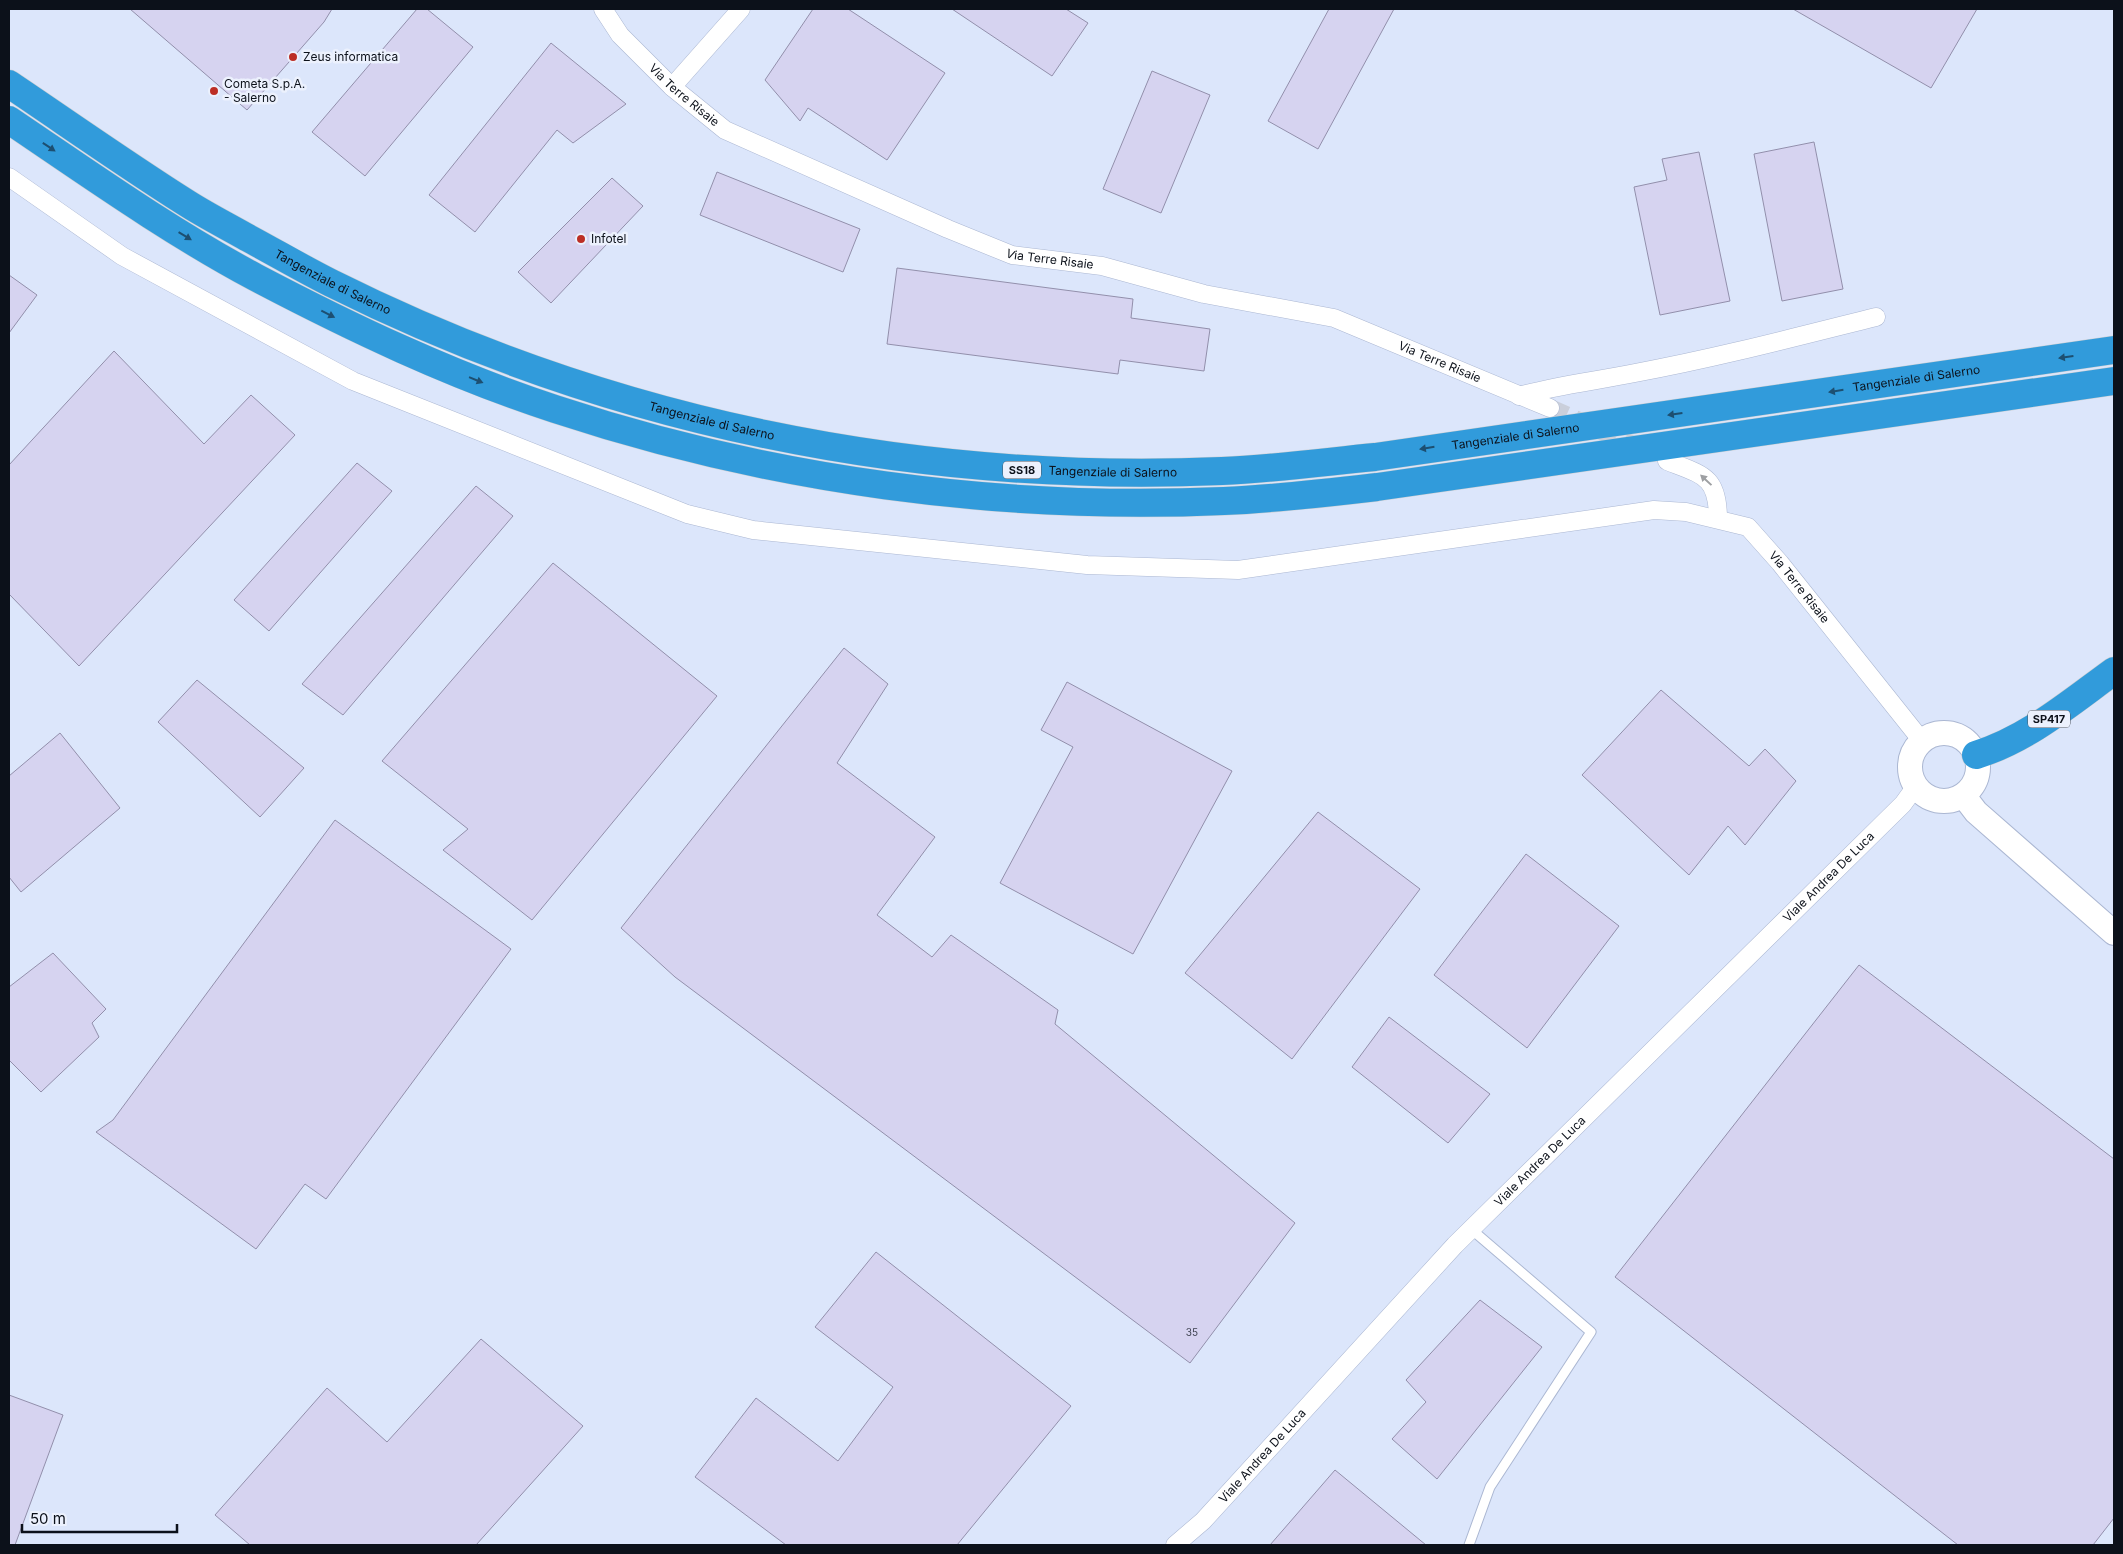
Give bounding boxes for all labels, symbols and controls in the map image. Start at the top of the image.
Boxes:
place label: Zeus informatica [303,49,398,64]
marker: Zeus informatica [287,51,299,63]
street label: Via Terre Risaie [646,60,722,129]
place label: Cometa S.p.A. - Salerno [224,76,305,105]
marker: Cometa S.p.A. - Salerno [208,85,220,97]
one-way arrow [42,142,56,152]
one-way arrow [179,231,192,240]
place label: Infotel [591,231,626,246]
marker: Infotel [575,233,587,245]
street label: Via Terre Risaie [1004,245,1095,272]
street label: Tangenziale di Salerno [272,246,393,318]
one-way arrow [320,310,335,318]
street label: Via Terre Risaie [1396,338,1483,385]
one-way arrow [2058,354,2074,362]
street label: Tangenziale di Salerno [1851,361,1981,395]
one-way arrow [469,376,484,384]
one-way arrow [1828,387,1844,395]
street label: Tangenziale di Salerno [647,398,776,443]
one-way arrow [1667,410,1683,418]
street label: Tangenziale di Salerno [1451,420,1580,453]
one-way arrow [1419,445,1435,453]
road number: SS18 [1003,462,1041,478]
street label: Tangenziale di Salerno [1048,462,1177,480]
one-way arrow [1700,474,1712,485]
street label: Via Terre Risaie [1766,548,1833,626]
road number: SP417 [2028,711,2070,728]
street label: Viale Andrea De Luca [1780,829,1877,925]
street label: Viale Andrea De Luca [1491,1113,1589,1209]
house number: 35 [1186,1326,1198,1338]
street label: Viale Andrea De Luca [1215,1405,1309,1506]
scale bar [22,1502,178,1534]
text: 50 m [30,1509,66,1528]

